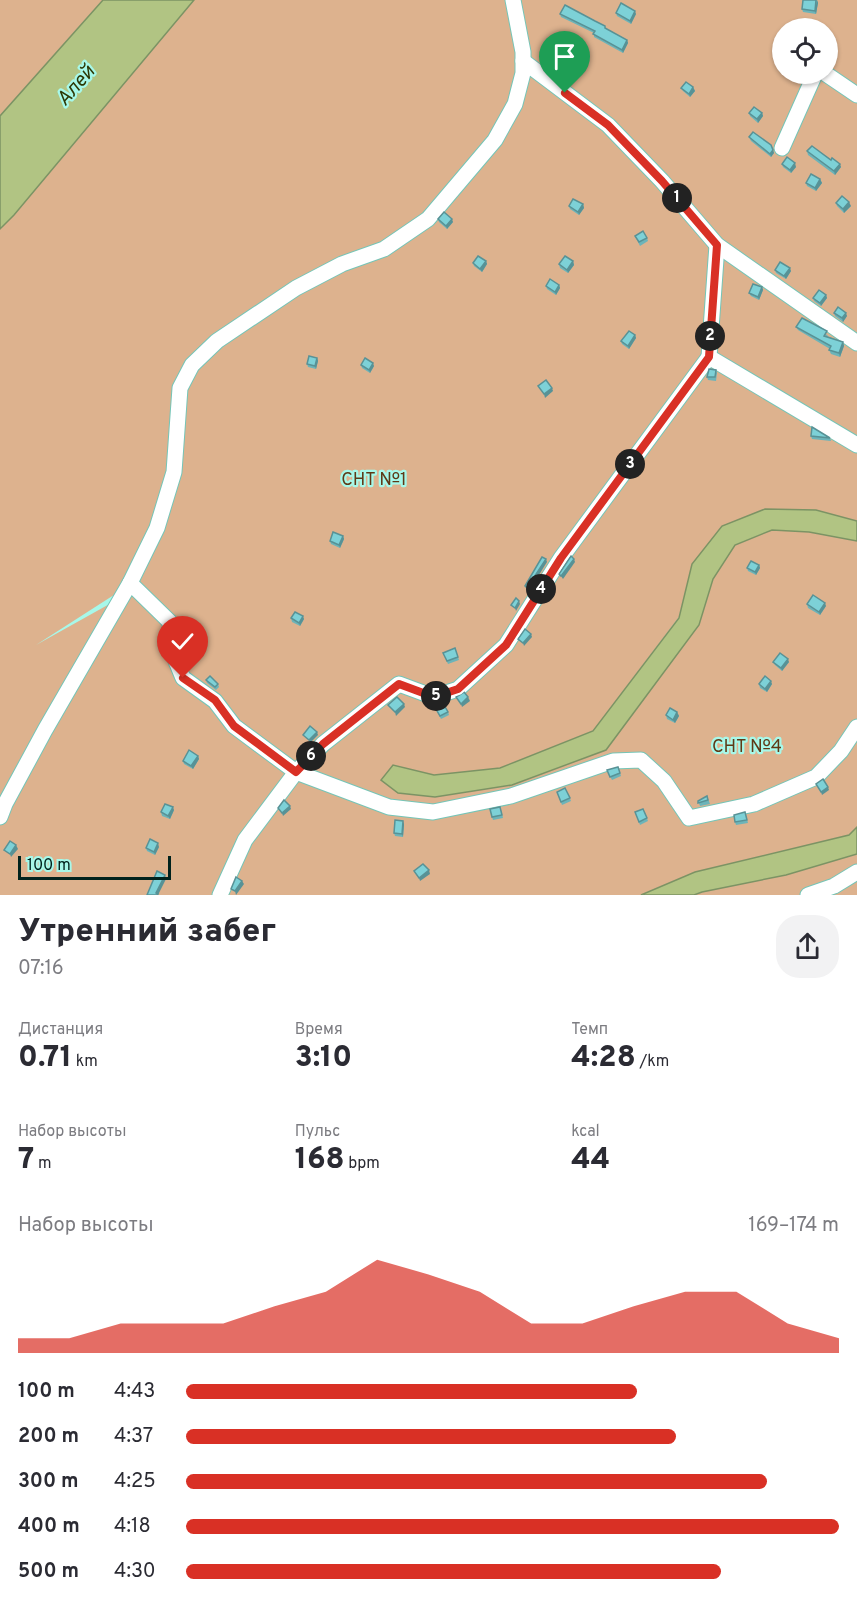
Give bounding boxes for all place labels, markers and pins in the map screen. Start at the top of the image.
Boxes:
pin [539,31,590,93]
pin: 1 [662,183,692,213]
pin: 2 [695,321,725,351]
pin: 3 [615,449,645,479]
pin: 4 [526,574,556,604]
pin [157,616,208,678]
pin: 5 [421,681,451,711]
pin: 6 [296,741,326,771]

